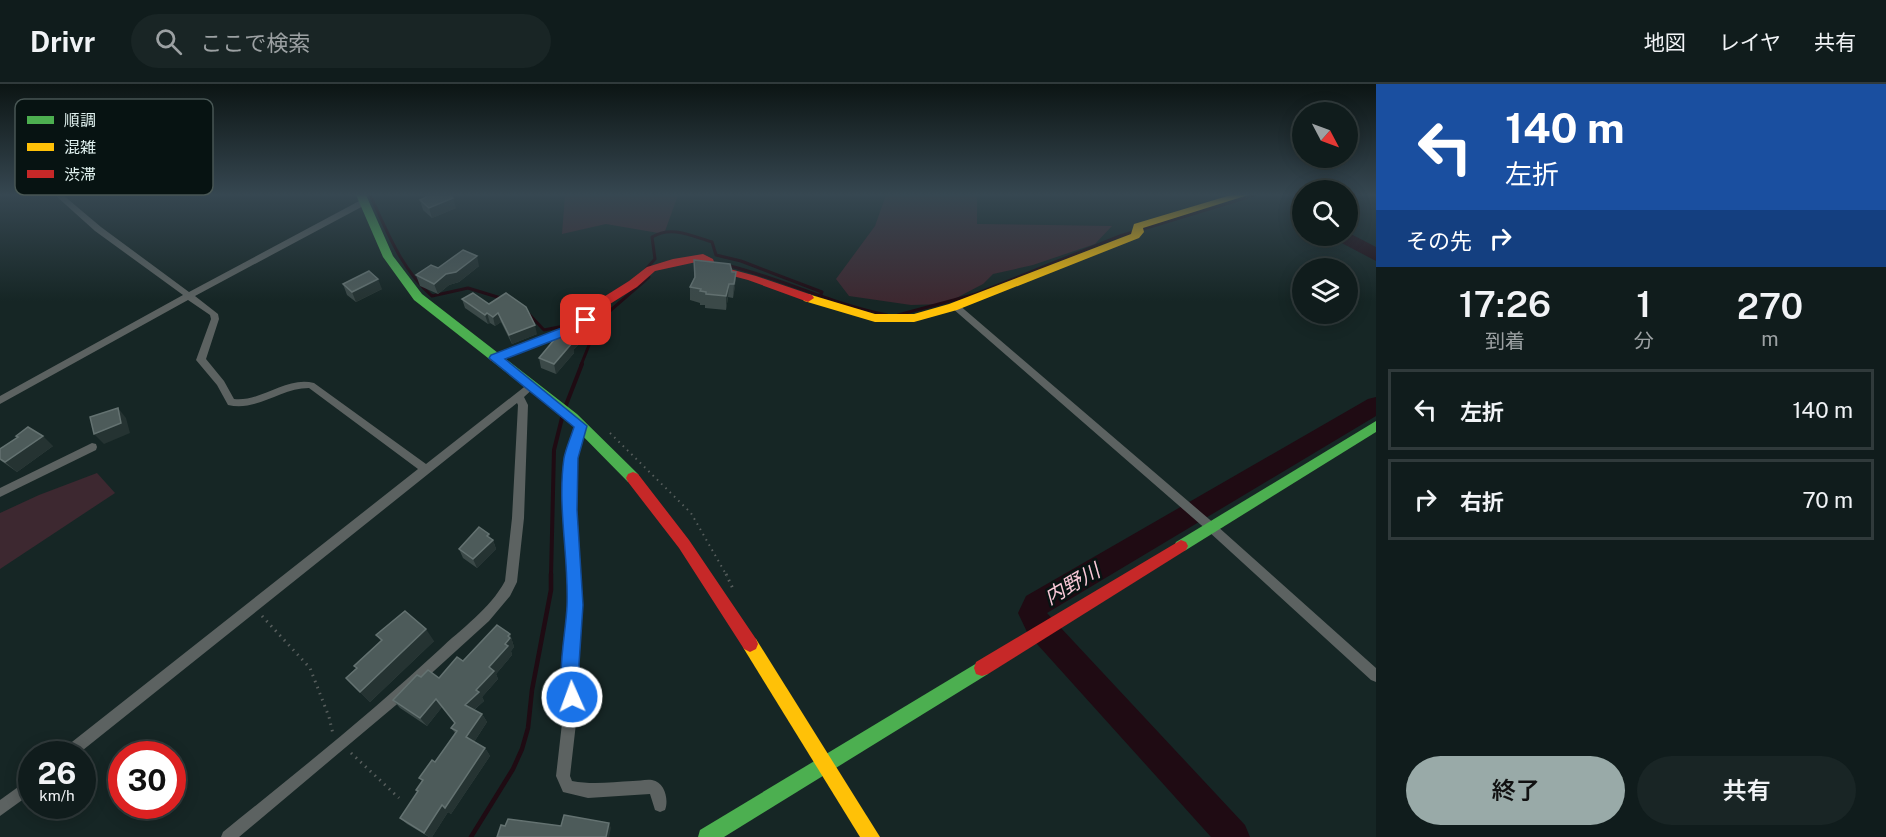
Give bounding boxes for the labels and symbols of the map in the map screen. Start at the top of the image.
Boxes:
legend [15,99,213,195]
north arrow [1292,102,1358,168]
text: 順調 [64,111,96,130]
text: 混雑 [64,138,96,157]
text: 渋滞 [64,165,96,184]
pin [560,294,611,345]
water label: 内野川 [1040,558,1106,609]
position arrow [540,665,604,729]
speed limit sign: 30 [108,741,186,819]

